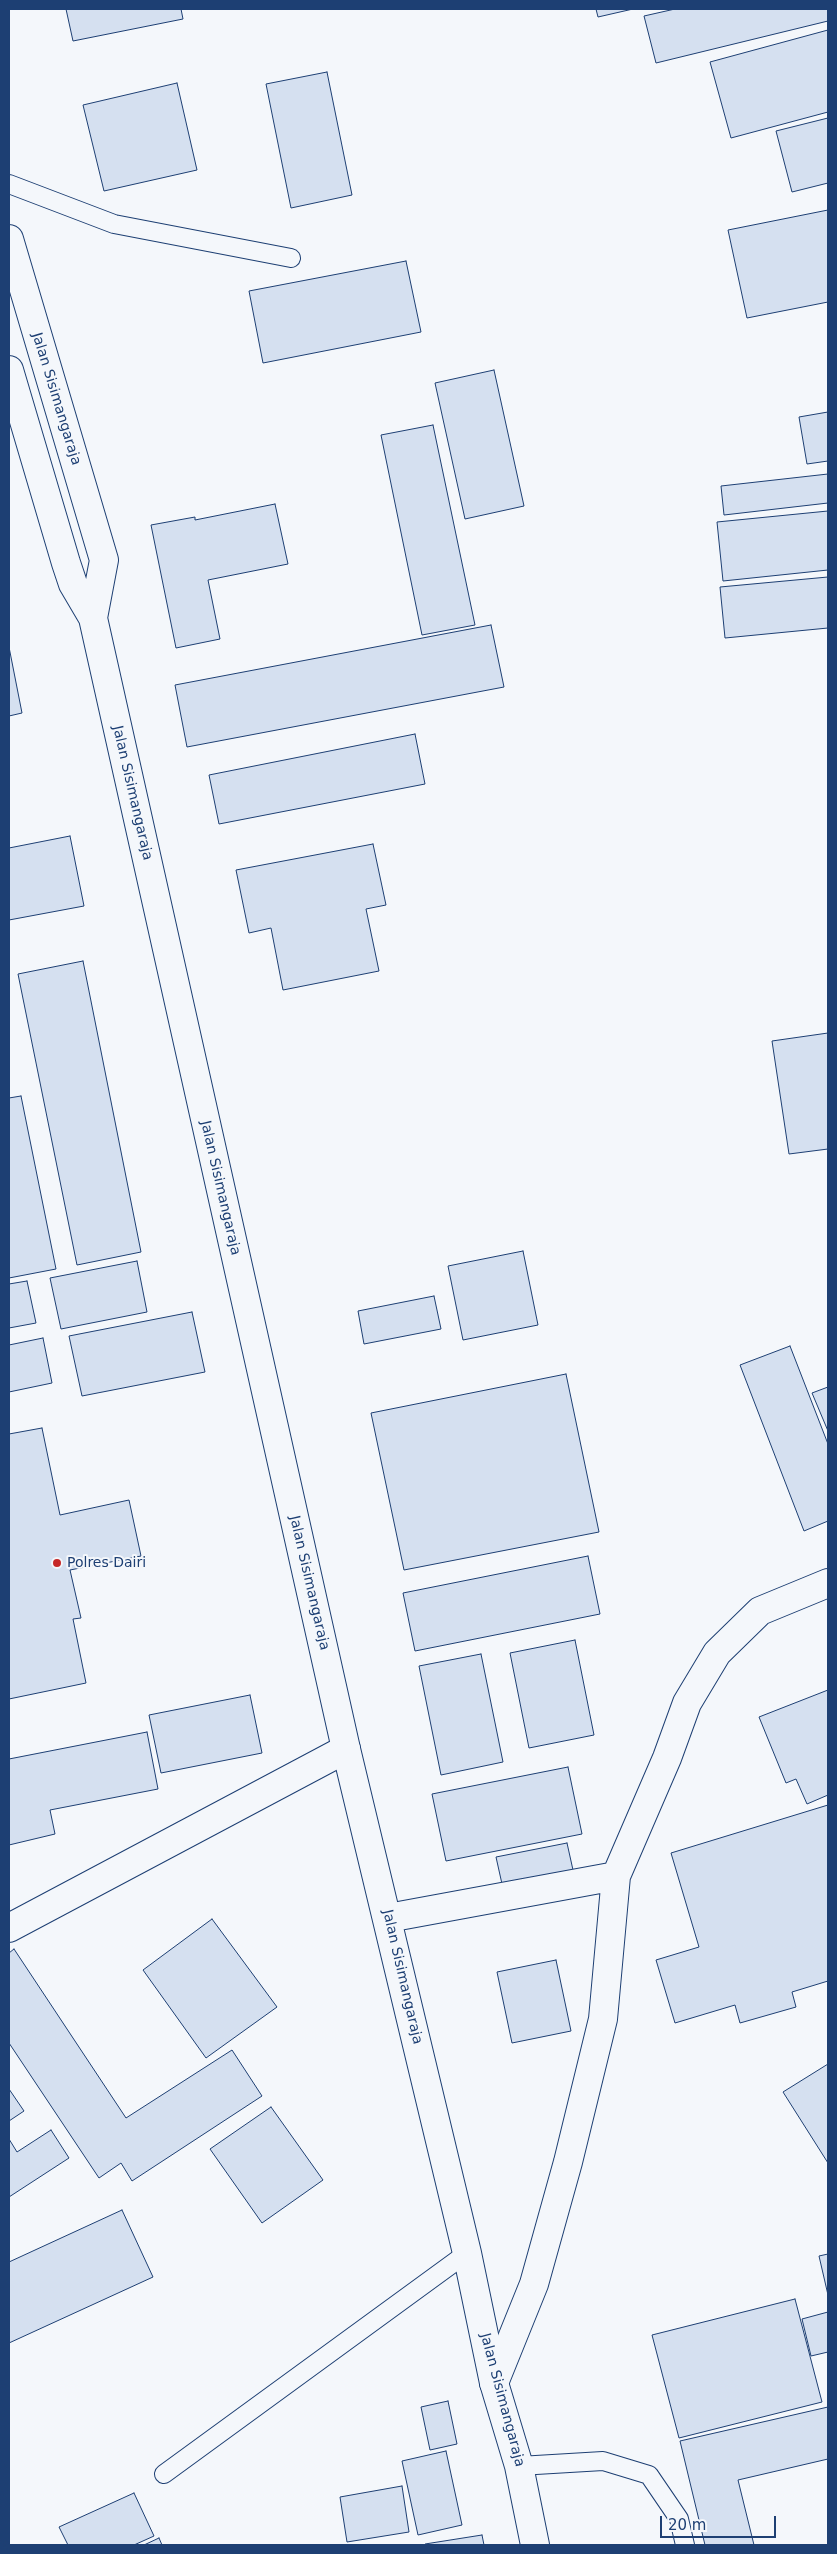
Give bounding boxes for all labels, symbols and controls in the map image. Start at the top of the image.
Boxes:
street label: Jalan Sisimangaraja [28,331,84,467]
street label: Jalan Sisimangaraja [108,724,156,862]
street label: Jalan Sisimangaraja [196,1119,244,1257]
street label: Jalan Sisimangaraja [285,1514,333,1652]
place label: Polres Dairi [67,1555,146,1571]
marker: Polres Dairi [51,1557,63,1569]
street label: Jalan Sisimangaraja [378,1908,426,2046]
street label: Jalan Sisimangaraja [476,2331,528,2469]
scale bar [662,2506,778,2538]
text: 20 m [668,2516,706,2534]

